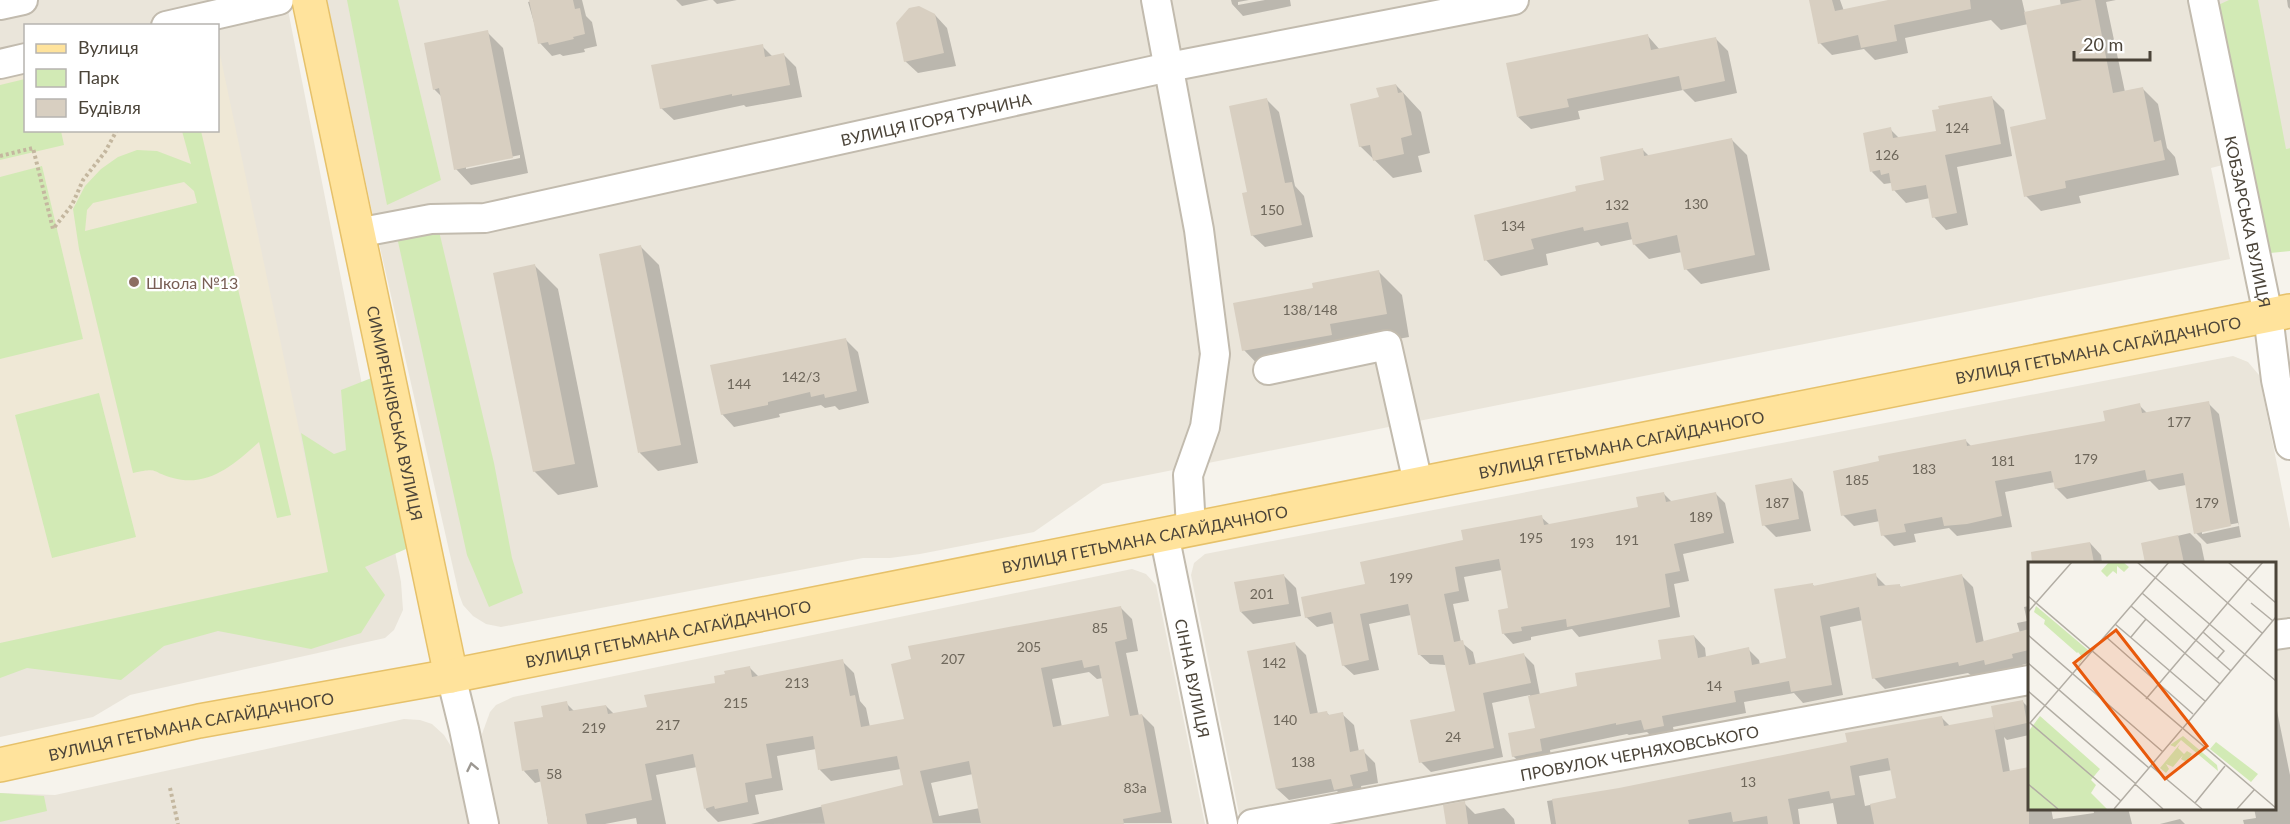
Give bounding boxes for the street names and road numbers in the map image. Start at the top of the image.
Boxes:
street label: ВУЛИЦЯ ІГОРЯ ТУРЧИНА [839,88,1033,149]
street label: КОБЗАРСЬКА ВУЛИЦЯ [2222,134,2276,309]
street label: СИМИРЕНКІВСЬКА ВУЛИЦЯ [364,304,428,522]
street label: ВУЛИЦЯ ГЕТЬМАНА САГАЙДАЧНОГО [1954,311,2243,387]
street label: ВУЛИЦЯ ГЕТЬМАНА САГАЙДАЧНОГО [1477,406,1766,481]
street label: ВУЛИЦЯ ГЕТЬМАНА САГАЙДАЧНОГО [1000,501,1289,576]
street label: ВУЛИЦЯ ГЕТЬМАНА САГАЙДАЧНОГО [523,595,813,671]
street label: СІННА ВУЛИЦЯ [1172,617,1215,739]
street label: ВУЛИЦЯ ГЕТЬМАНА САГАЙДАЧНОГО [46,688,335,764]
street label: ПРОВУЛОК ЧЕРНЯХОВСЬКОГО [1519,721,1760,784]

